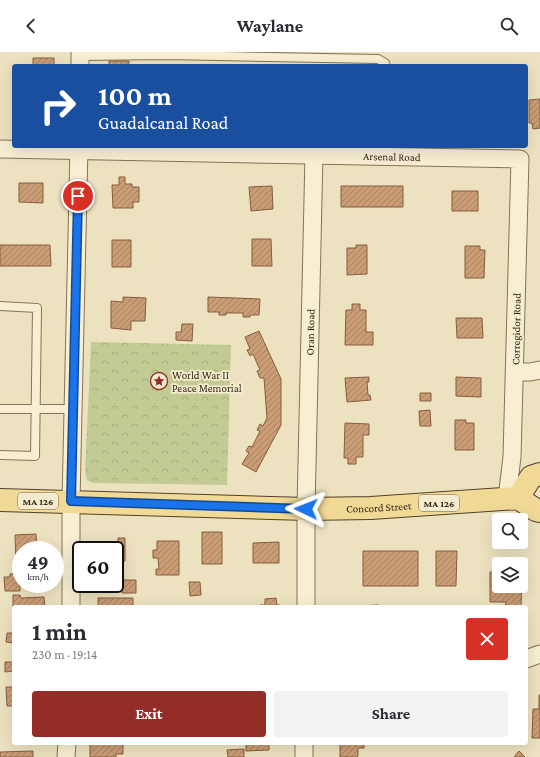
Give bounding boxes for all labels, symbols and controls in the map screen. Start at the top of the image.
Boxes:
icon: back [20,15,42,37]
icon: search [498,15,520,37]
text: Waylane [237,16,303,36]
icon: right [32,80,84,132]
text: 100 m [98,80,172,111]
text: Guadalcanal Road [98,113,228,133]
street label: Arsenal Road [363,150,421,163]
pin [61,179,95,213]
icon: arrive [67,185,89,207]
street label: Corregidor Road [509,293,524,365]
street label: Oran Road [303,308,317,355]
place label: World War II Peace Memorial [172,369,242,394]
place icon: World War II Peace Memorial [149,371,169,391]
position arrow [285,488,327,530]
road number: MA 126 [18,493,58,509]
road number: MA 126 [419,495,459,511]
street label: Concord Street [346,499,412,514]
map controls [492,513,528,593]
button: search [492,513,528,549]
speed limit sign: 60 [72,541,124,593]
text: 49 [27,551,49,573]
button: layers [492,557,528,593]
text: km/h [27,571,49,582]
text: 1 min [32,618,87,645]
button: close [466,618,508,660]
text: 230 m · 19:14 [32,647,97,662]
button: Exit [32,691,266,737]
button: Share [274,691,508,737]

